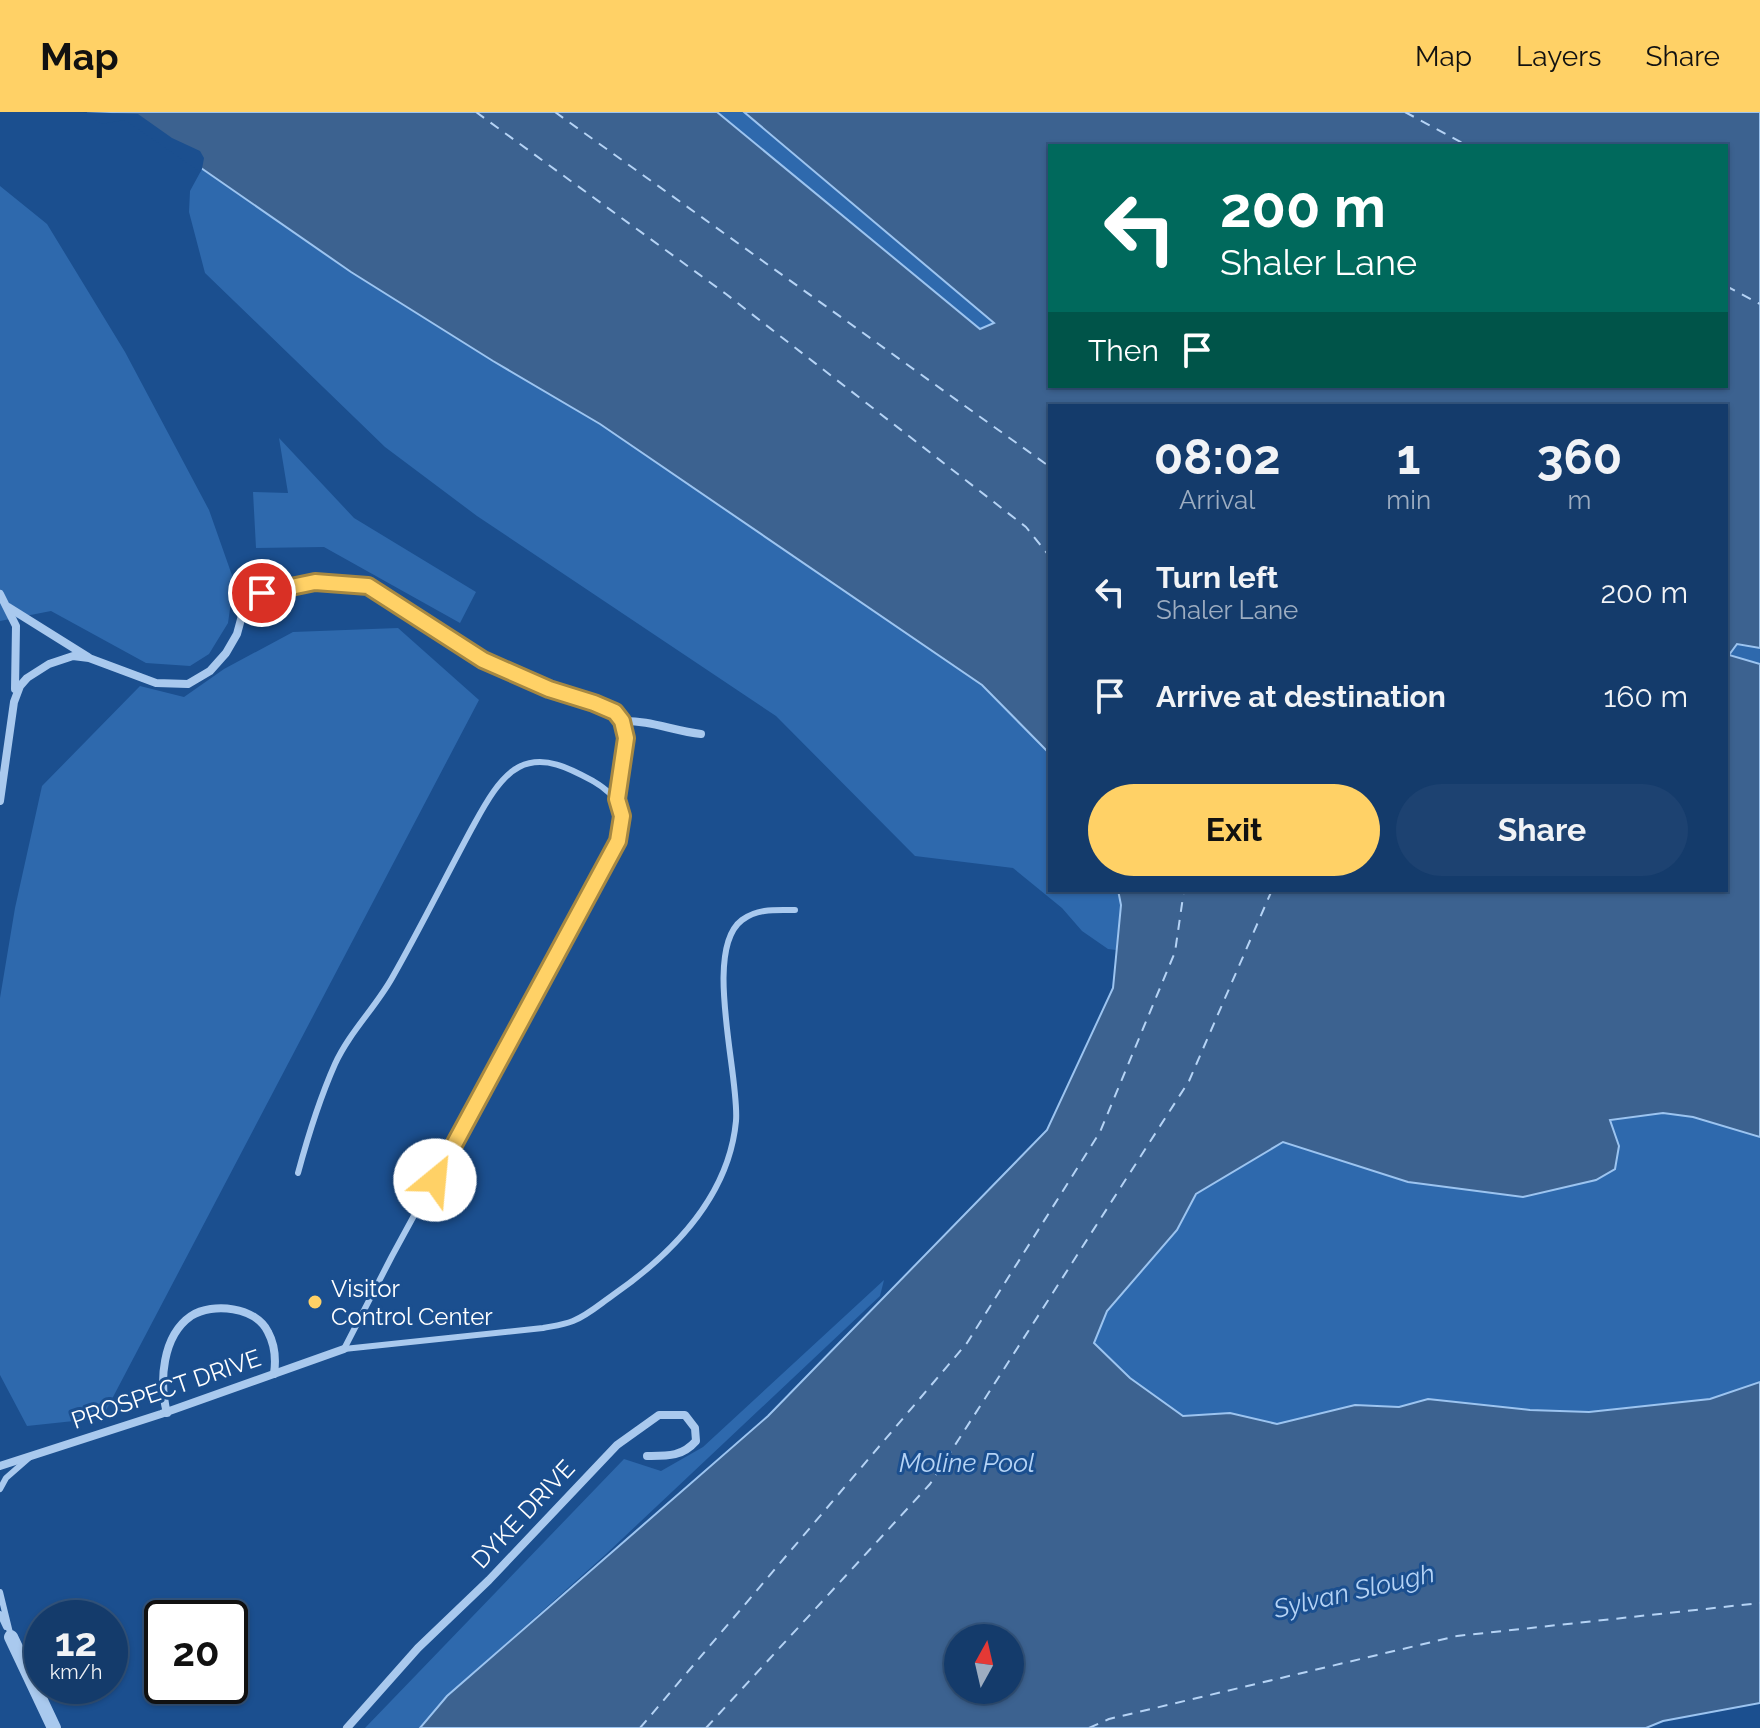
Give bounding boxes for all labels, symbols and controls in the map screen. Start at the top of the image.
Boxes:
text: Map [40,34,119,79]
text: Map [1415,40,1472,73]
text: Layers [1516,40,1602,73]
text: Share [1646,40,1720,73]
text: 200 m [1220,174,1386,240]
icon: left [1088,176,1192,280]
text: Shaler Lane [1220,241,1417,283]
icon: arrive [1175,328,1219,372]
text: Then [1088,333,1159,368]
text: 08:02 [1154,429,1281,485]
text: 1 [1397,429,1421,485]
text: 360 [1537,429,1622,485]
text: Arrival [1179,485,1255,515]
text: min [1386,485,1431,515]
text: m [1568,485,1591,515]
pin [228,559,296,627]
text: Turn left [1156,560,1278,595]
icon: left [1088,570,1132,614]
icon: arrive [240,571,284,615]
text: 200 m [1600,575,1688,610]
text: Shaler Lane [1156,595,1298,625]
icon: arrive [1088,674,1132,718]
text: Arrive at destination [1156,679,1446,714]
text: 160 m [1603,679,1688,714]
button: Exit [1088,784,1380,876]
button: Share [1396,784,1688,876]
position arrow [393,1138,477,1222]
place label: Visitor Control Center [331,1274,493,1331]
marker: Visitor Control Center [306,1293,324,1311]
street label: PROSPECT DRIVE [67,1343,265,1435]
water label: Moline Pool [899,1448,1035,1478]
street label: DYKE DRIVE [465,1454,581,1574]
water label: Sylvan Slough [1270,1558,1438,1624]
speed limit sign: 20 [144,1600,248,1704]
text: 12 [55,1618,97,1665]
north arrow [944,1624,1024,1704]
map controls [944,1624,1024,1704]
text: km/h [50,1660,102,1684]

